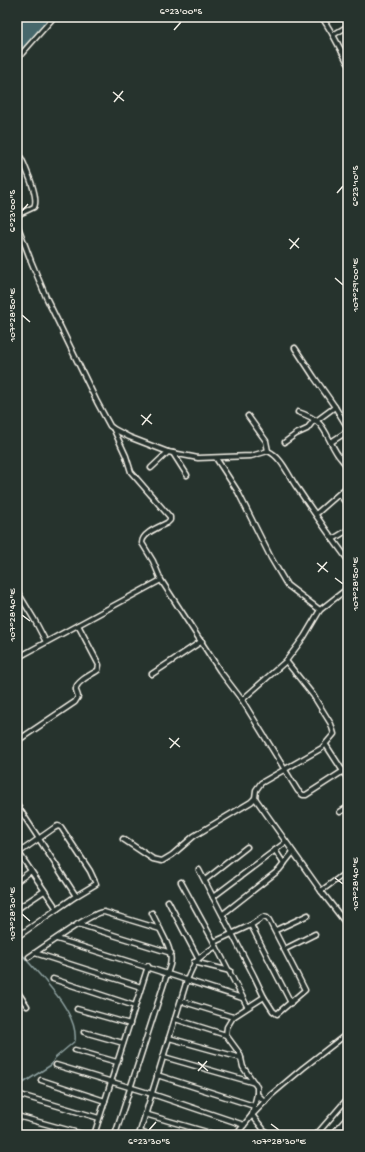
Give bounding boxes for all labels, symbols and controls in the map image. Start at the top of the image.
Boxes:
text: 6°23'00"S [160,6,203,18]
text: 6°23'10"S [350,165,362,206]
text: 6°23'00"S [7,189,19,232]
text: 107°29'00"E [350,257,362,313]
text: 107°28'50"E [7,287,19,343]
text: 107°28'50"E [350,556,362,612]
text: 107°28'40"E [7,588,19,643]
text: 107°28'40"E [350,857,362,912]
text: 107°28'30"E [7,886,19,942]
text: 6°23'30"S [128,1136,170,1148]
text: 107°28'30"E [251,1136,307,1148]

